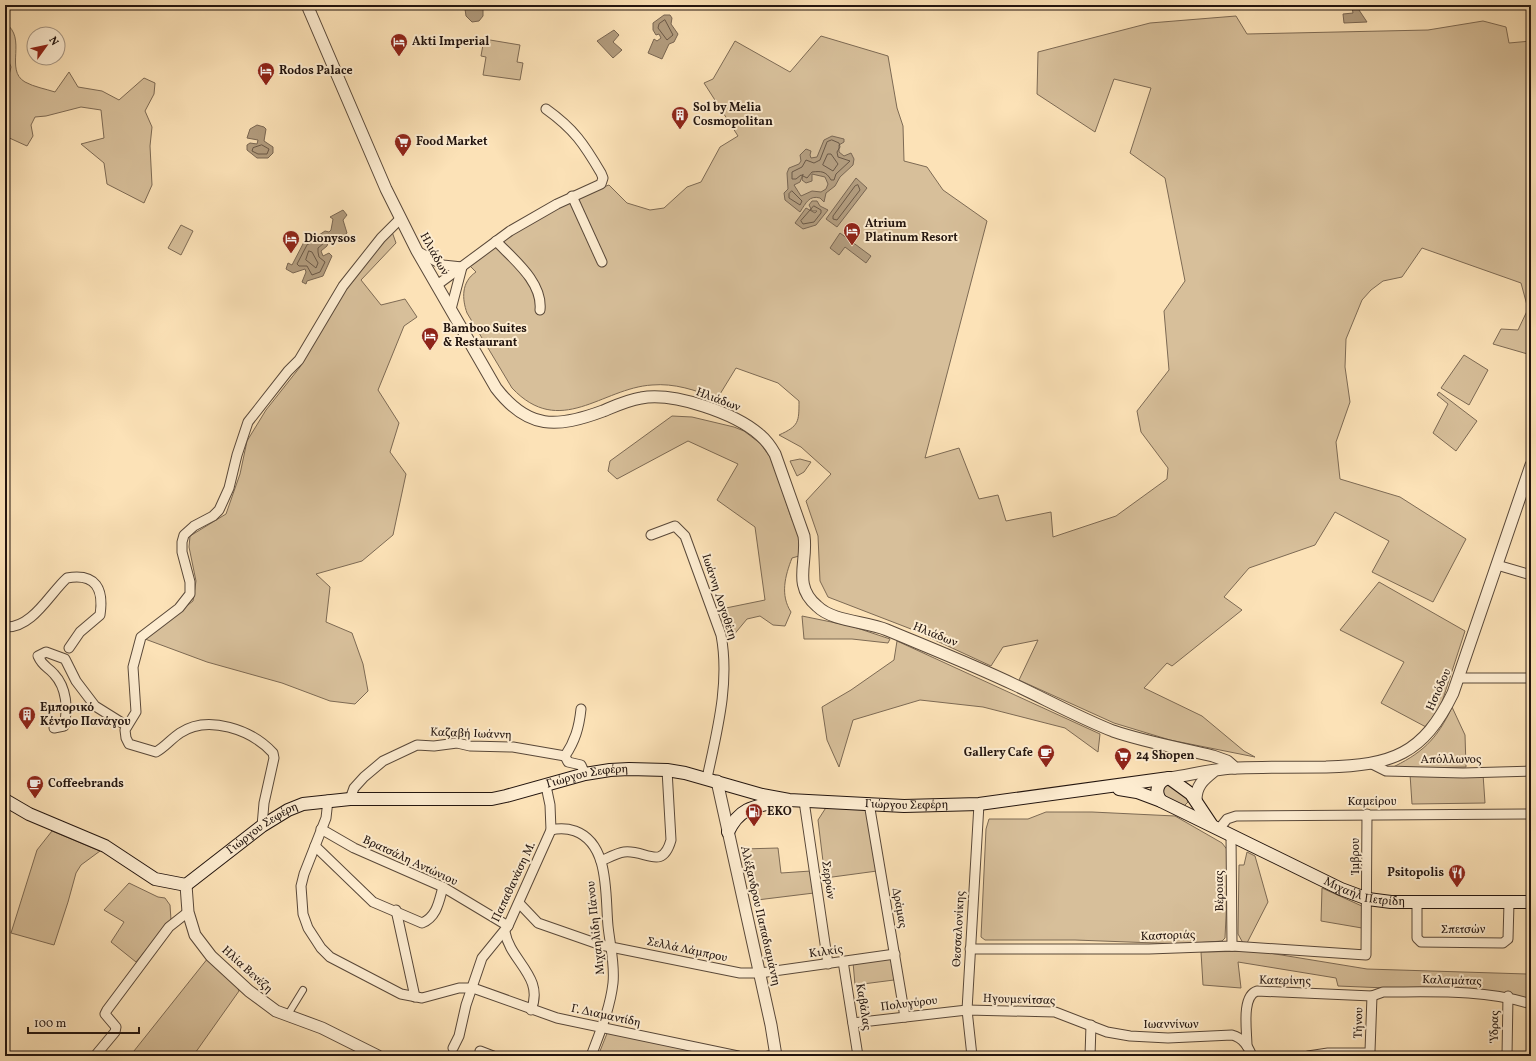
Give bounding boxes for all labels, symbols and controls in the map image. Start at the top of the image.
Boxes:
north arrow [26,26,66,66]
hotel icon: Akti Imperial [389,32,409,57]
text: N [45,34,62,49]
place label: Akti Imperial [412,34,489,50]
hotel icon: Rodos Palace [256,61,276,86]
place label: Rodos Palace [279,63,353,79]
place label: Sol by Melia Cosmopolitan [693,100,773,130]
building icon: Sol by Melia Cosmopolitan [670,105,690,130]
supermarket icon: Food Market [393,132,413,157]
place label: Food Market [416,134,488,150]
place label: Atrium Platinum Resort [865,216,958,246]
hotel icon: Atrium Platinum Resort [842,221,862,246]
hotel icon: Dionysos [281,229,301,254]
street label: Ηλιάδων [416,230,452,278]
place label: Dionysos [304,231,356,247]
place label: Bamboo Suites & Restaurant [443,321,527,351]
hotel icon: Bamboo Suites & Restaurant [420,326,440,351]
street label: Ηλιάδων [693,384,743,416]
street label: Ιωάννη Λογοθέτη [698,552,740,642]
street label: Ηλιάδων [910,619,960,651]
street label: Ησιόδου [1423,666,1455,714]
place label: Εμπορικό Κέντρο Πανάγου [40,700,131,730]
building icon: Εμπορικό Κέντρο Πανάγου [17,705,37,730]
street label: Καζαβή Ιωάννη [430,725,512,743]
cafe icon: Gallery Cafe [1036,743,1056,768]
place label: Gallery Cafe [964,745,1033,761]
supermarket icon: 24 Shopen [1113,746,1133,771]
place label: 24 Shopen [1136,748,1195,764]
street label: Απόλλωνος [1421,752,1481,768]
street label: Γιώργου Σεφέρη [544,761,629,792]
cafe icon: Coffeebrands [25,774,45,799]
place label: Coffeebrands [48,776,124,792]
street label: Καμείρου [1348,794,1397,810]
street label: Γιώργου Σεφέρη [864,796,949,814]
street label: Γιώργου Σεφέρη [223,799,301,859]
fuel station icon: EKO [744,802,764,827]
place label: EKO [767,804,792,820]
street label: Βρατσάλη Αντώνιου [360,832,460,890]
street label: Ίμβρου [1348,838,1364,876]
street label: Παπαθανάση Μ. [488,839,540,925]
street label: Αλέξανδρου Παπαδιαμάντη [736,844,784,988]
street label: Σερρών [817,860,839,900]
restaurant icon: Psitopolis [1447,863,1467,888]
place label: Psitopolis [1387,865,1444,881]
street label: Βέροιας [1212,870,1228,912]
street label: Μιχαήλ Πετρίδη [1321,874,1405,910]
street label: Μιχαηλίδη Πάνου [583,880,609,976]
street label: Δράμας [888,887,910,929]
street label: Θεσσαλονίκης [949,891,969,967]
street label: Σπετσών [1441,922,1486,938]
street label: Καστοριάς [1140,927,1196,945]
street label: Σελλά Λάμπρου [645,934,729,966]
street label: Κιλκίς [808,942,844,962]
street label: Ηλία Βενέζη [218,943,276,997]
street label: Καλαμάτας [1422,972,1482,990]
street label: Κατερίνης [1259,973,1311,989]
street label: Καβάλας [851,982,875,1032]
street label: Ηγουμενίτσας [983,991,1055,1009]
street label: Πολυγύρου [880,993,939,1015]
street label: Γ. Διαμαντίδη [570,1001,642,1031]
street label: Τήνου [1350,1007,1368,1039]
scale bar [28,1009,139,1035]
street label: Ύδρας [1487,1010,1503,1044]
text: 100 m [34,1016,67,1032]
street label: Ιωαννίνων [1143,1017,1199,1033]

